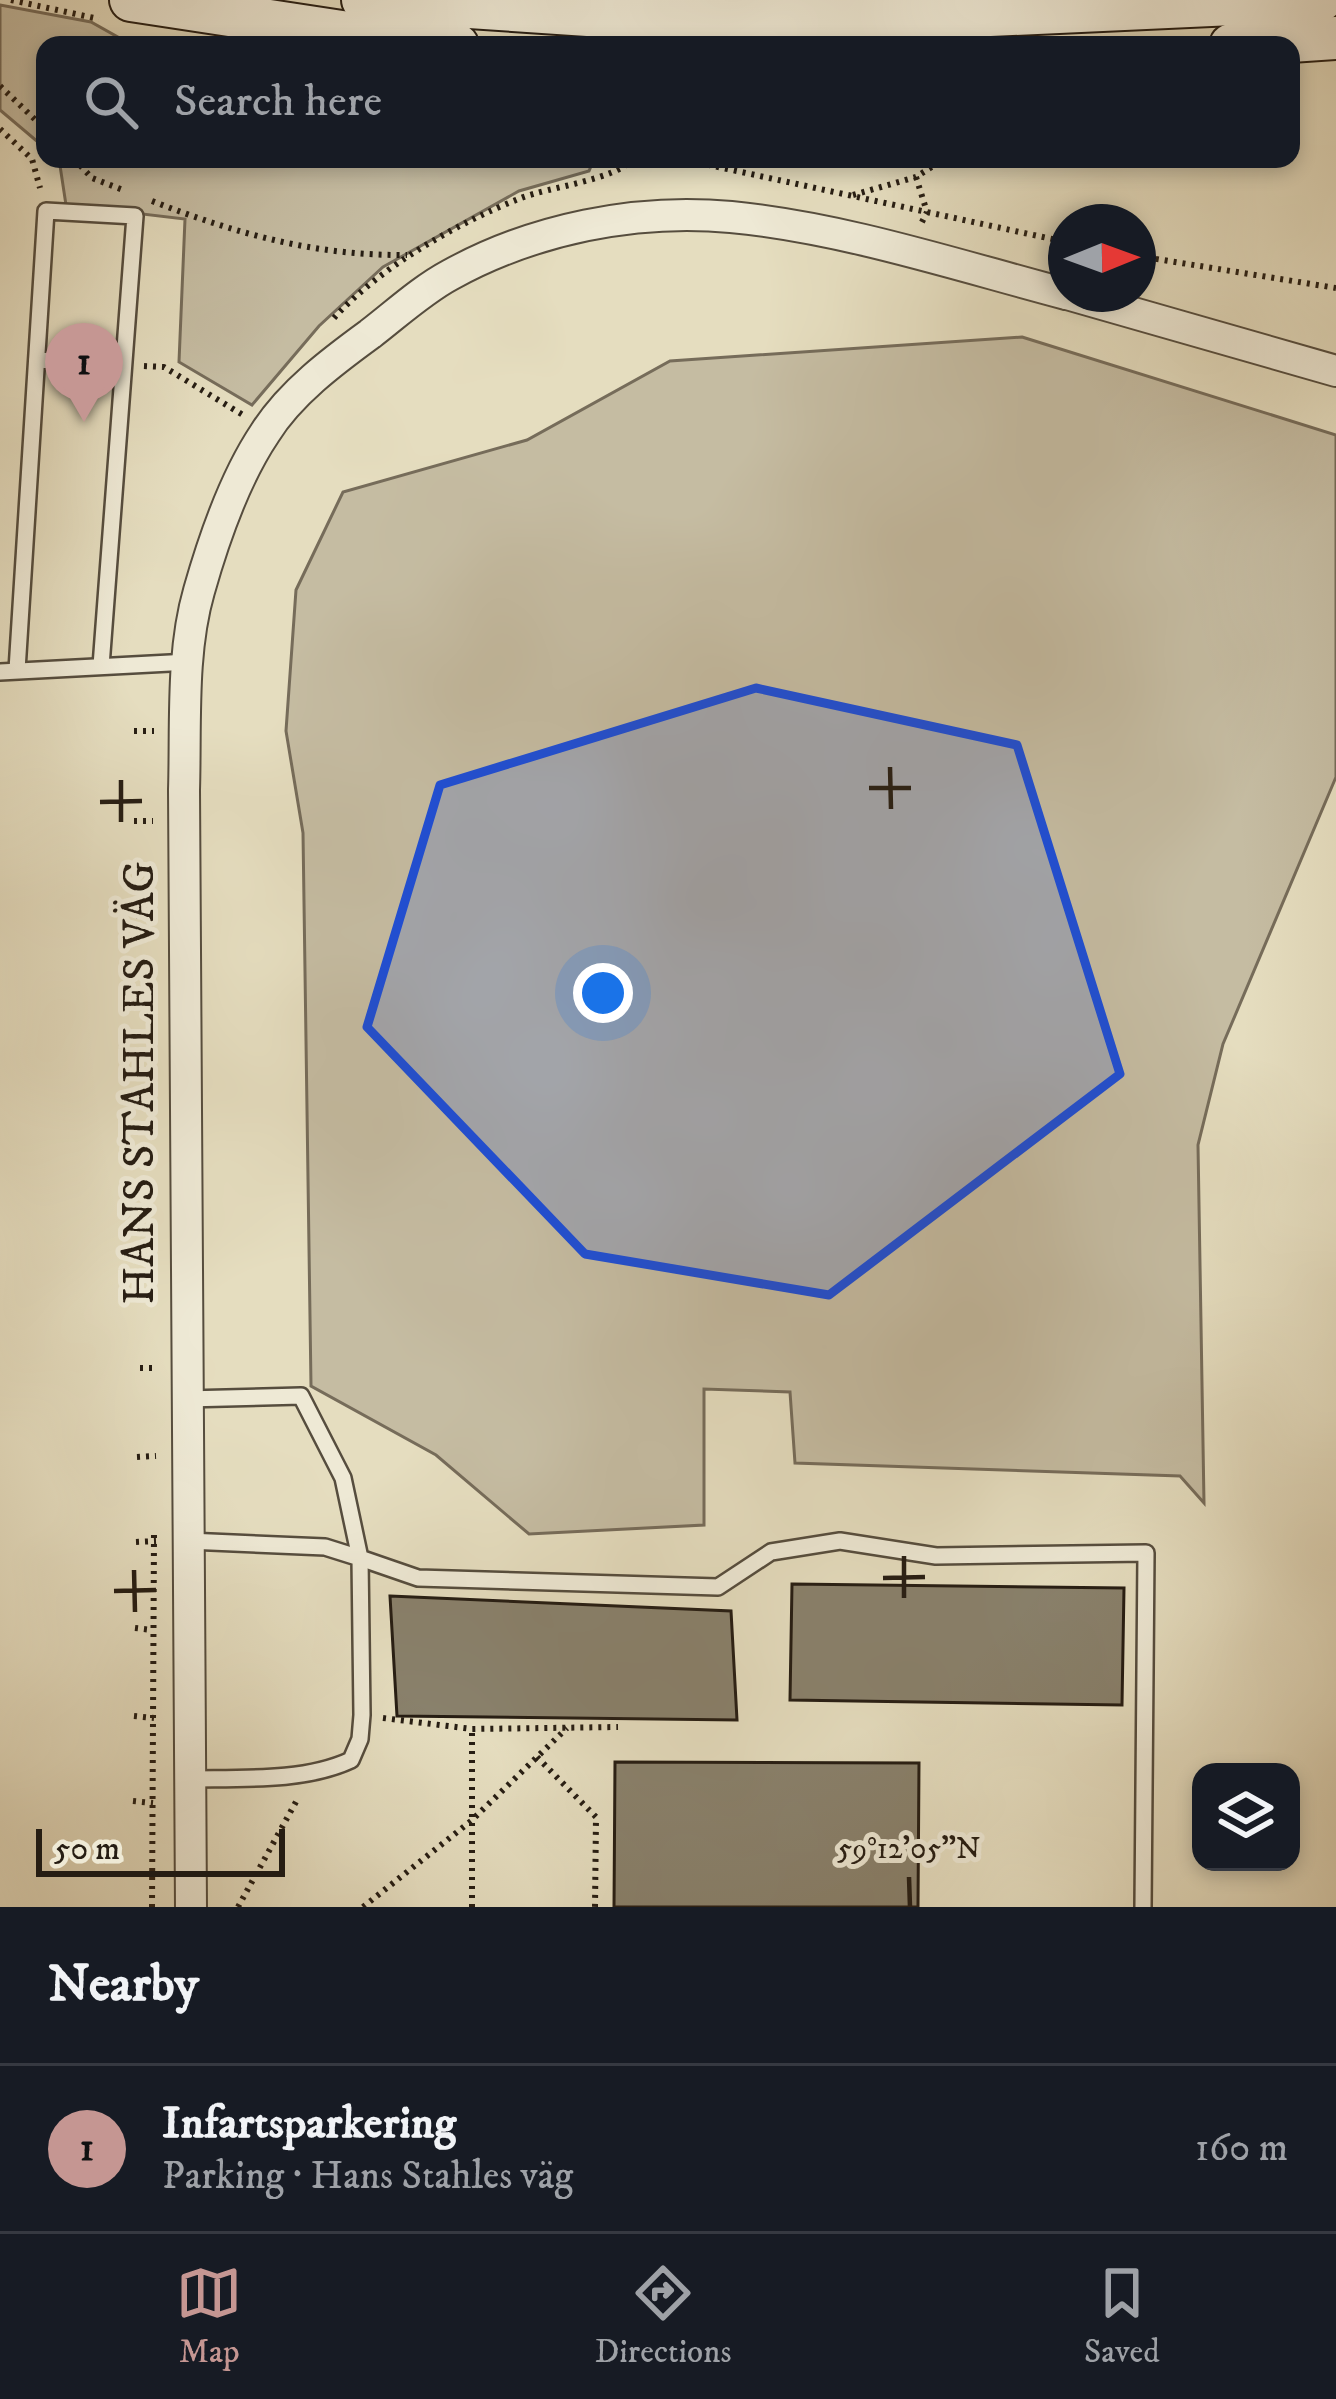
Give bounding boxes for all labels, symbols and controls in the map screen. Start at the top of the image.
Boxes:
search box [36,36,1300,168]
icon: search [78,69,144,135]
text: Search here [174,74,382,130]
north arrow [1048,204,1156,312]
pin: 1 [45,323,123,422]
street label: HANS STAHLES VÄG [112,861,168,1305]
your location [573,963,633,1023]
map controls [1192,1763,1300,1871]
button: layers [1192,1763,1300,1871]
scale bar [36,1823,285,1876]
text: 50 m [54,1829,120,1870]
text: 59°12'05"N [837,1831,981,1868]
text: Nearby [48,1953,199,2017]
text: Infartsparkering [162,2096,456,2152]
text: 1 [80,2124,94,2173]
text: 160 m [1195,2124,1288,2173]
text: Parking · Hans Stahles väg [162,2152,573,2201]
tab: Map [176,2260,242,2373]
tab: Directions [595,2260,731,2373]
tab: Saved [1084,2260,1160,2373]

